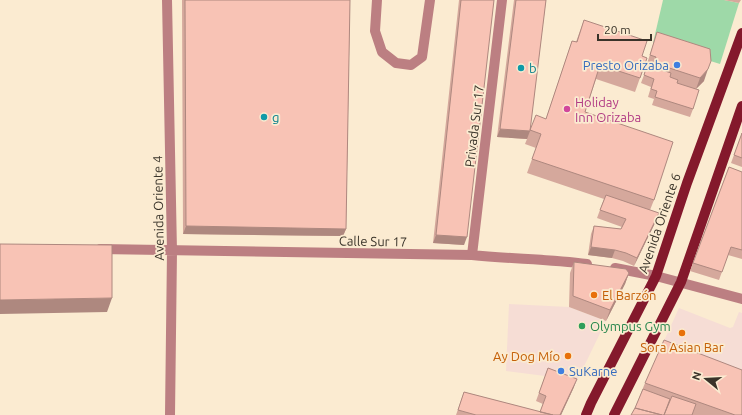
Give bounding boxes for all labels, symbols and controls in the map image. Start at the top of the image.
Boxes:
scale bar [598,16,651,42]
text: 20 m [604,23,631,36]
place label: Presto Orizaba [583,58,669,72]
marker: Presto Orizaba [672,60,682,70]
place label: b [529,61,537,75]
marker: b [516,63,526,73]
street label: Privada Sur 17 [462,84,486,168]
place label: Holiday Inn Orizaba [575,95,641,124]
marker: Holiday Inn Orizaba [562,104,572,114]
place label: g [272,110,279,124]
marker: g [259,112,269,122]
street label: Avenida Oriente 4 [150,155,166,261]
street label: Avenida Oriente 6 [635,171,683,275]
street label: Calle Sur 17 [339,233,407,249]
place label: El Barzón [602,288,656,302]
marker: El Barzón [589,290,599,300]
place label: Olympus Gym [590,319,671,333]
marker: Olympus Gym [577,321,587,331]
marker: Sora Asian Bar [677,328,687,338]
place label: Sora Asian Bar [640,340,724,354]
place label: Ay Dog Mío [493,349,560,363]
marker: Ay Dog Mío [563,351,573,361]
north arrow [686,359,726,399]
place label: SuKarne [569,364,617,378]
marker: SuKarne [556,366,566,376]
text: N [690,370,703,382]

